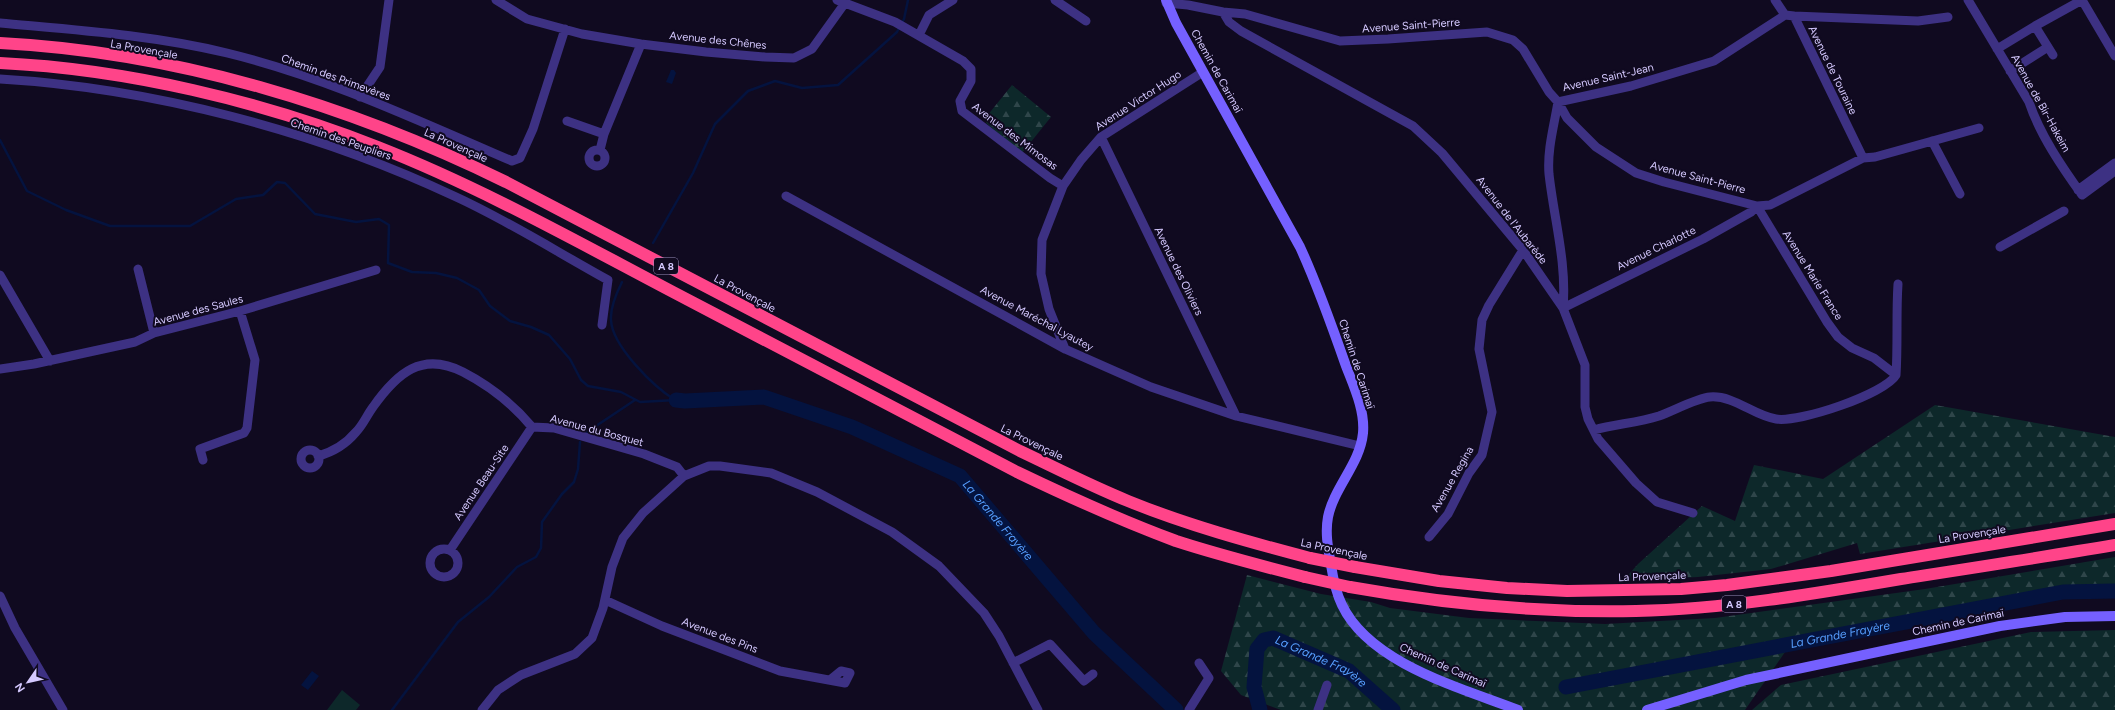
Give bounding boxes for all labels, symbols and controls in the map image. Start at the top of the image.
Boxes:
street label: Avenue Saint-Pierre [1362,16,1460,35]
street label: Avenue de Touraine [1805,24,1860,117]
street label: Chemin de Carimaï [1188,27,1245,116]
street label: Avenue des Chênes [669,29,767,52]
street label: La Provençale [109,37,179,62]
street label: Chemin des Primevères [279,52,392,103]
street label: Avenue de Bir-Hakeim [2008,52,2073,154]
street label: Avenue Saint-Jean [1561,61,1655,94]
street label: Avenue Victor Hugo [1093,68,1184,133]
street label: Avenue des Mimosas [969,100,1060,173]
street label: Chemin des Peupliers [289,116,393,163]
street label: La Provençale [422,126,490,165]
street label: Avenue Saint-Pierre [1649,159,1747,196]
street label: Avenue de l'Aubarède [1473,174,1550,267]
street label: Avenue Charlotte [1615,224,1698,273]
street label: Avenue des Oliviers [1151,225,1206,318]
street label: Avenue Marie France [1780,228,1845,322]
road number: A 8 [654,258,678,274]
street label: La Provençale [712,272,778,315]
street label: Avenue Maréchal Lyautey [978,283,1096,354]
street label: Avenue des Saules [152,292,244,329]
street label: Chemin de Carimaï [1336,318,1377,411]
street label: Avenue du Bosquet [549,412,645,449]
street label: La Provençale [998,422,1065,463]
street label: Avenue Beau-Site [451,442,512,523]
street label: Avenue Regina [1428,444,1476,514]
water label: La Grande Frayère [960,477,1036,564]
street label: La Provençale [1937,523,2007,546]
street label: La Provençale [1299,536,1369,563]
street label: La Provençale [1618,569,1686,584]
road number: A 8 [1722,596,1746,612]
street label: Chemin de Carimaï [1911,606,2006,639]
street label: Avenue des Pins [680,615,760,656]
water label: La Grande Frayère [1789,618,1891,651]
water label: La Grande Frayère [1273,633,1370,691]
street label: Chemin de Carimaï [1398,641,1488,691]
north arrow [8,662,48,702]
text: N [12,680,28,694]

